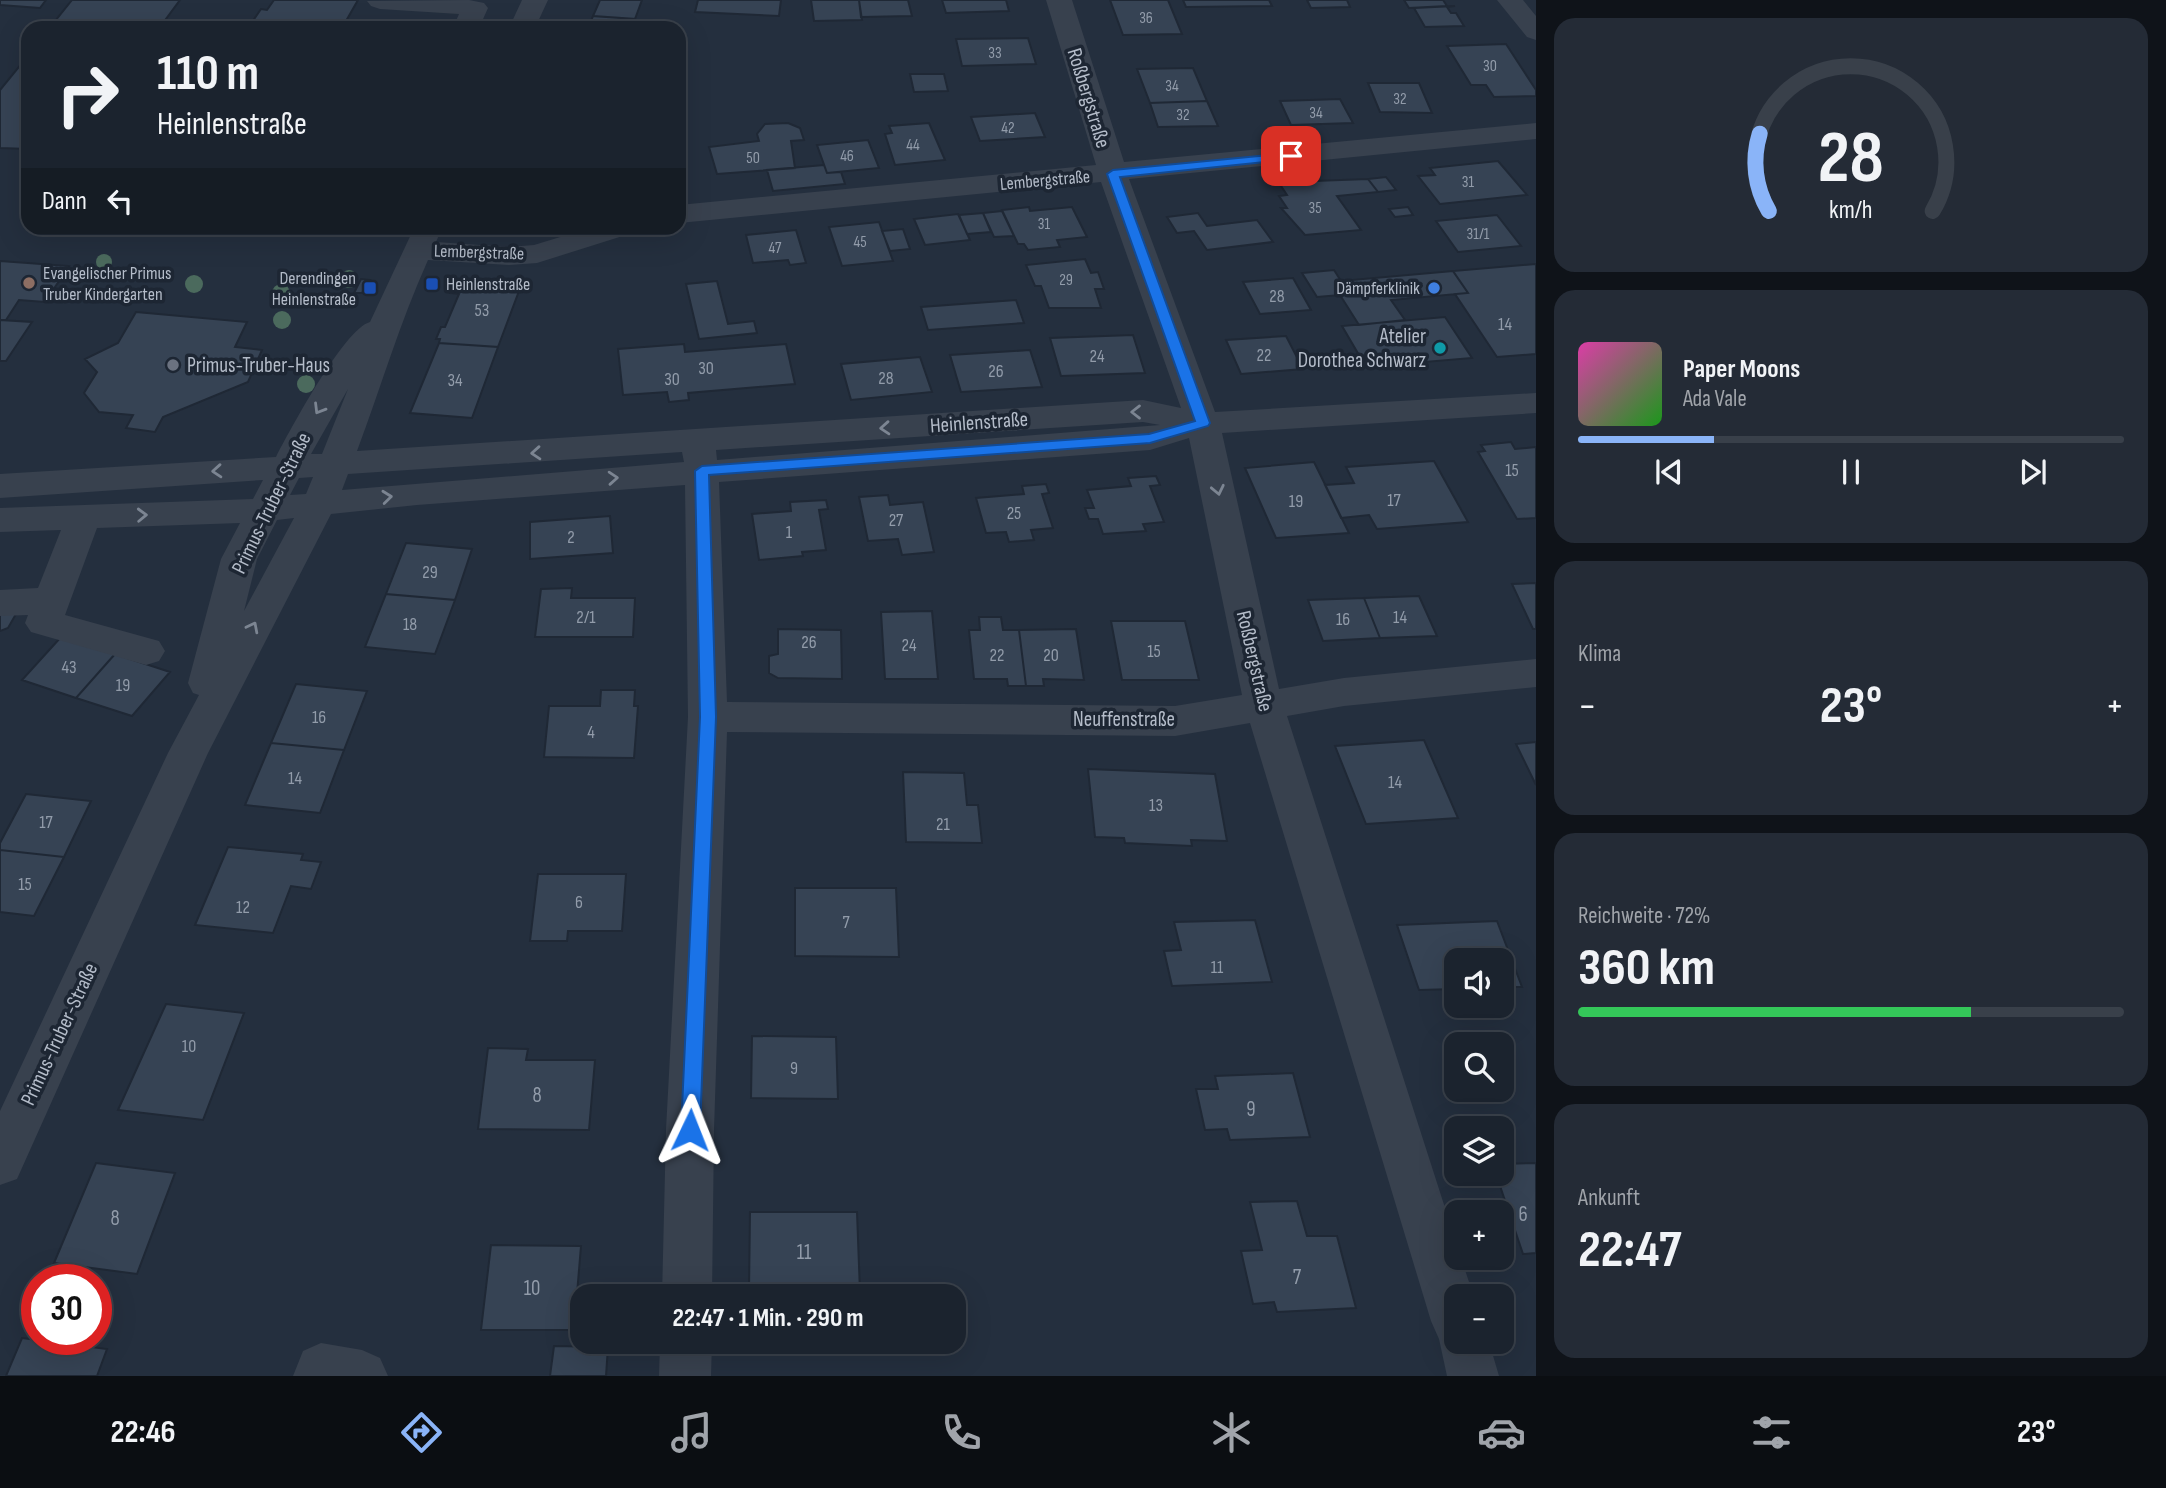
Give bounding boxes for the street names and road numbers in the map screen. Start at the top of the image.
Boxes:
street label: Roßbergstraße [1062,45,1116,151]
street label: Lembergstraße [999,166,1091,195]
street label: Lembergstraße [433,240,525,265]
street label: Heinlenstraße [929,407,1029,438]
street label: Primus-Truber-Straße [226,428,316,578]
street label: Roßbergstraße [1231,608,1278,714]
street label: Neuffenstraße [1073,707,1175,732]
street label: Primus-Truber-Straße [16,959,103,1109]

